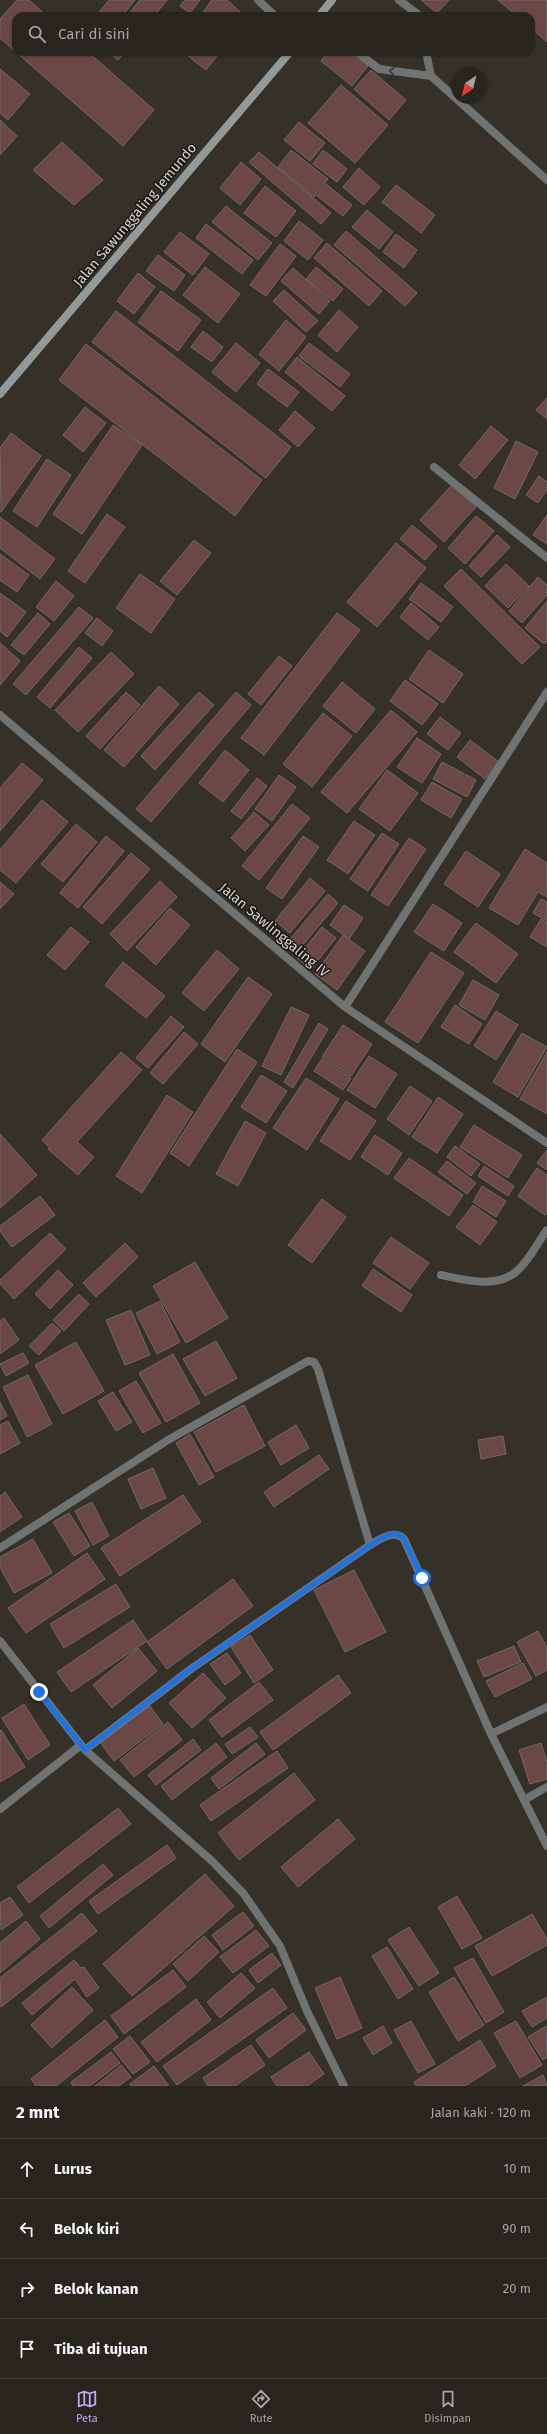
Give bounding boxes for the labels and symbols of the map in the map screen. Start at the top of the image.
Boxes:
one-way arrow [389,67,395,76]
north arrow [451,68,487,104]
street label: Jalan Sawunggaling Jemundo [70,140,200,290]
street label: Jalan Sawlinggaling IV [216,879,332,981]
route start [413,1569,431,1587]
route end [30,1683,48,1701]

